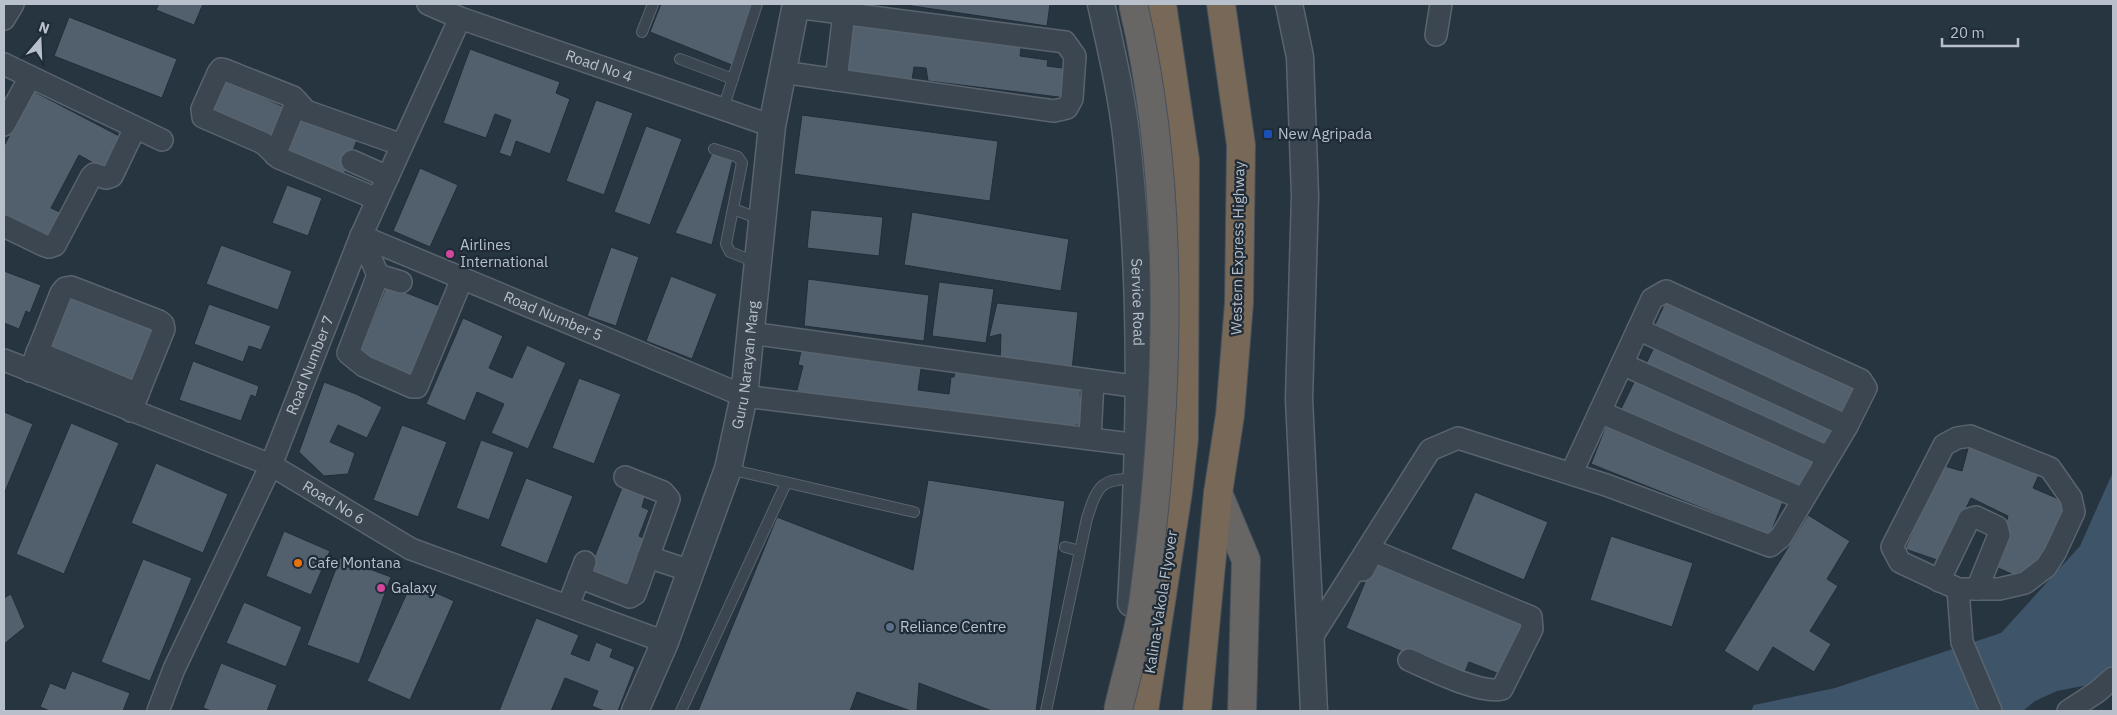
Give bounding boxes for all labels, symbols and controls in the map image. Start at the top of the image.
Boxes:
north arrow [15,15,65,65]
scale bar [1942,15,2018,47]
text: N [37,18,52,38]
text: 20 m [1950,23,1985,42]
street label: Road No 4 [563,45,635,86]
place label: New Agripada [1278,124,1372,143]
marker: New Agripada [1262,128,1274,140]
street label: Western Express Highway [1226,160,1249,335]
place label: Airlines International [460,235,548,271]
marker: Airlines International [444,248,456,260]
street label: Service Road [1127,258,1149,346]
street label: Road Number 5 [501,287,605,345]
street label: Guru Narayan Marg [727,300,763,431]
street label: Road Number 7 [282,313,338,418]
street label: Road No 6 [299,476,369,528]
street label: Kalina-Vakola Flyover [1140,529,1181,675]
place label: Cafe Montana [308,553,401,572]
marker: Cafe Montana [292,557,304,569]
place label: Galaxy [391,578,437,597]
marker: Galaxy [375,582,387,594]
place label: Reliance Centre [900,617,1006,636]
marker: Reliance Centre [884,621,896,633]

